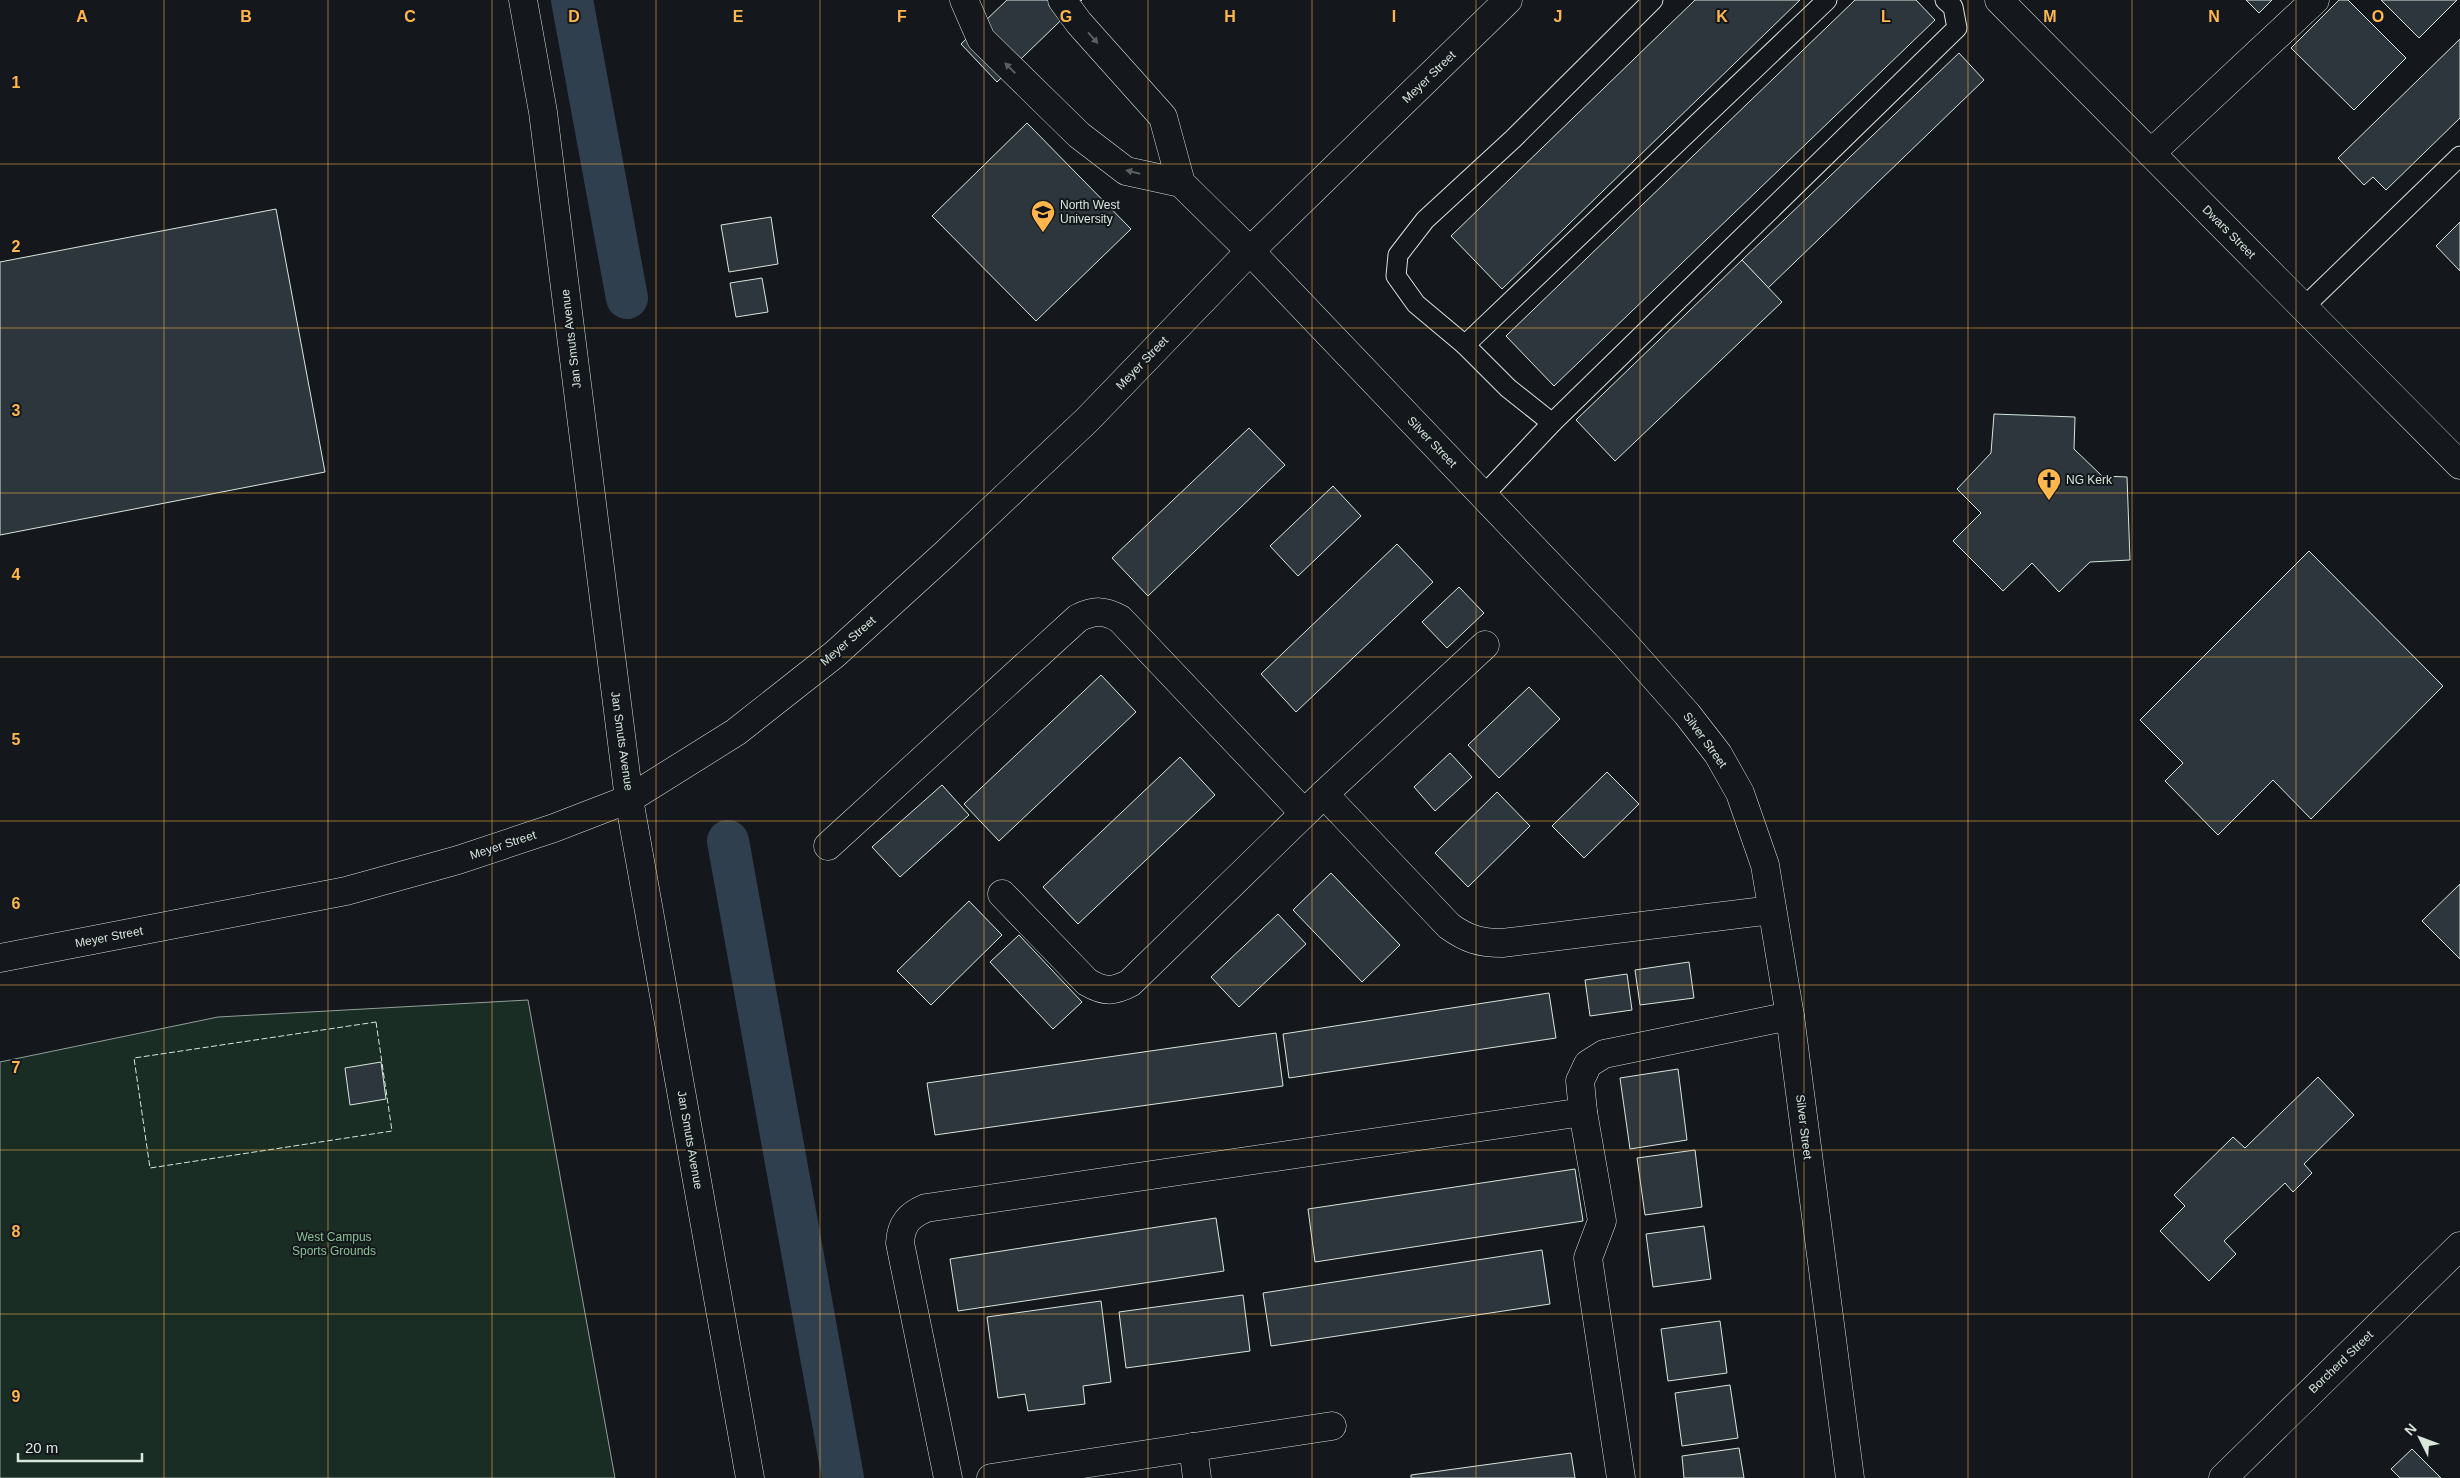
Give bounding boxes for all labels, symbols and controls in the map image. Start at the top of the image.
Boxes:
text: A [76,8,88,25]
text: B [240,8,252,25]
text: C [404,8,416,25]
text: D [568,8,580,25]
text: E [733,8,744,25]
text: F [897,8,907,25]
text: G [1060,8,1072,25]
text: H [1224,8,1236,25]
text: I [1392,8,1396,25]
text: J [1554,8,1562,25]
text: K [1716,8,1728,25]
text: L [1881,8,1891,25]
text: M [2043,8,2057,25]
text: N [2208,8,2220,25]
text: O [2372,8,2384,25]
one-way arrow [1087,32,1099,44]
street label: Meyer Street [1399,48,1459,106]
one-way arrow [1004,62,1016,74]
text: 1 [12,74,21,91]
one-way arrow [1126,168,1141,176]
place label: North West University [1060,198,1120,226]
school or university icon: North West University [1030,199,1056,233]
street label: Dwars Street [2200,203,2259,262]
text: 2 [12,238,21,255]
street label: Jan Smuts Avenue [558,288,584,389]
street label: Meyer Street [1113,333,1171,393]
text: 3 [12,402,21,419]
street label: Silver Street [1404,414,1460,471]
church icon: NG Kerk [2036,467,2062,501]
place label: NG Kerk [2066,473,2113,487]
text: 4 [12,566,21,583]
street label: Meyer Street [817,613,879,669]
street label: Jan Smuts Avenue [608,691,636,792]
street label: Silver Street [1680,709,1730,771]
text: 5 [12,731,21,748]
street label: Meyer Street [468,828,538,862]
text: 6 [12,895,21,912]
street label: Meyer Street [74,923,145,950]
text: 7 [12,1059,21,1076]
street label: Jan Smuts Avenue [674,1090,706,1191]
street label: Silver Street [1793,1094,1815,1161]
text: 8 [12,1223,21,1240]
park label: West Campus Sports Grounds [292,1230,376,1258]
street label: Borcherd Street [2306,1327,2377,1396]
text: 9 [12,1388,21,1405]
north arrow [2395,1413,2445,1463]
text: N [2401,1420,2420,1438]
scale bar [18,1430,141,1462]
text: 20 m [25,1439,58,1456]

